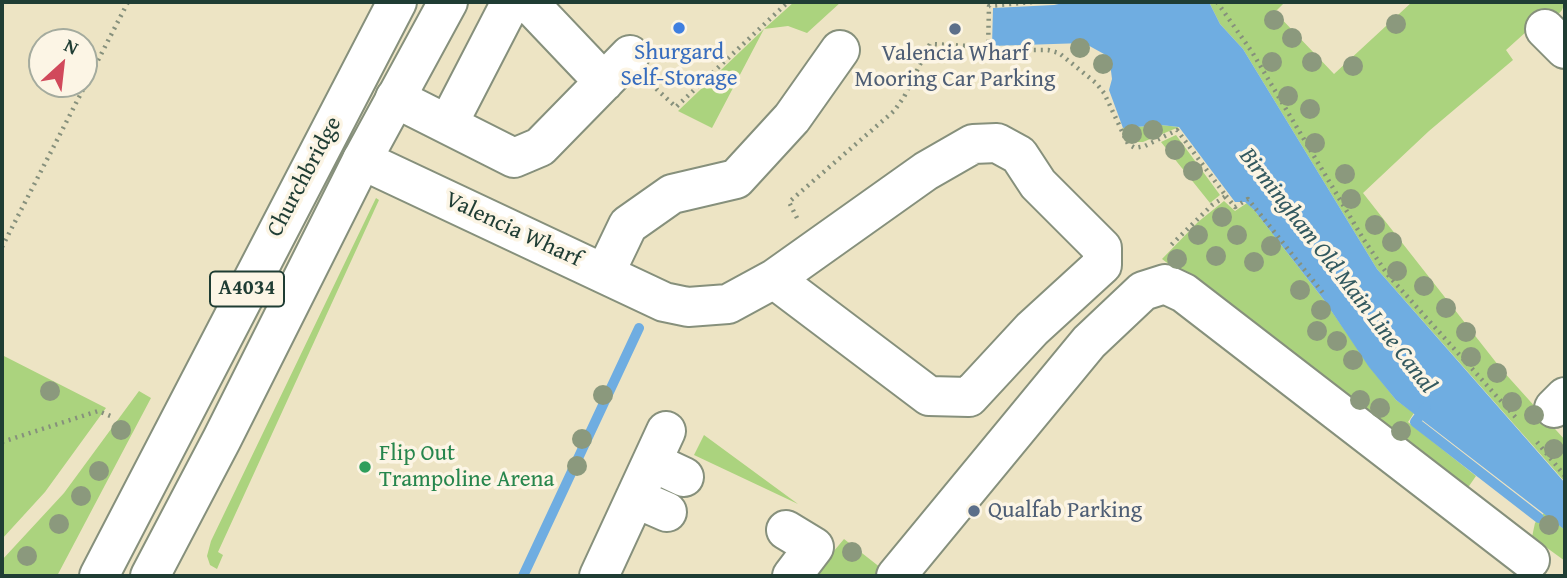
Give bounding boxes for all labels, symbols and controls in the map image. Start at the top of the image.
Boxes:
marker: Shurgard Self-Storage [671,20,687,36]
marker: Valencia Wharf Mooring Car Parking [947,21,963,37]
north arrow [28,28,98,98]
text: N [60,31,84,61]
place label: Shurgard Self-Storage [620,39,738,93]
place label: Valencia Wharf Mooring Car Parking [855,40,1055,94]
street label: Churchbridge [262,112,348,242]
water label: Birmingham Old Main Line Canal [1232,143,1442,399]
street label: Valencia Wharf [440,186,586,274]
road number: A4034 [210,272,284,306]
place label: Flip Out Trampoline Arena [379,440,554,494]
marker: Flip Out Trampoline Arena [357,459,373,475]
place label: Qualfab Parking [988,497,1142,525]
marker: Qualfab Parking [966,503,982,519]

